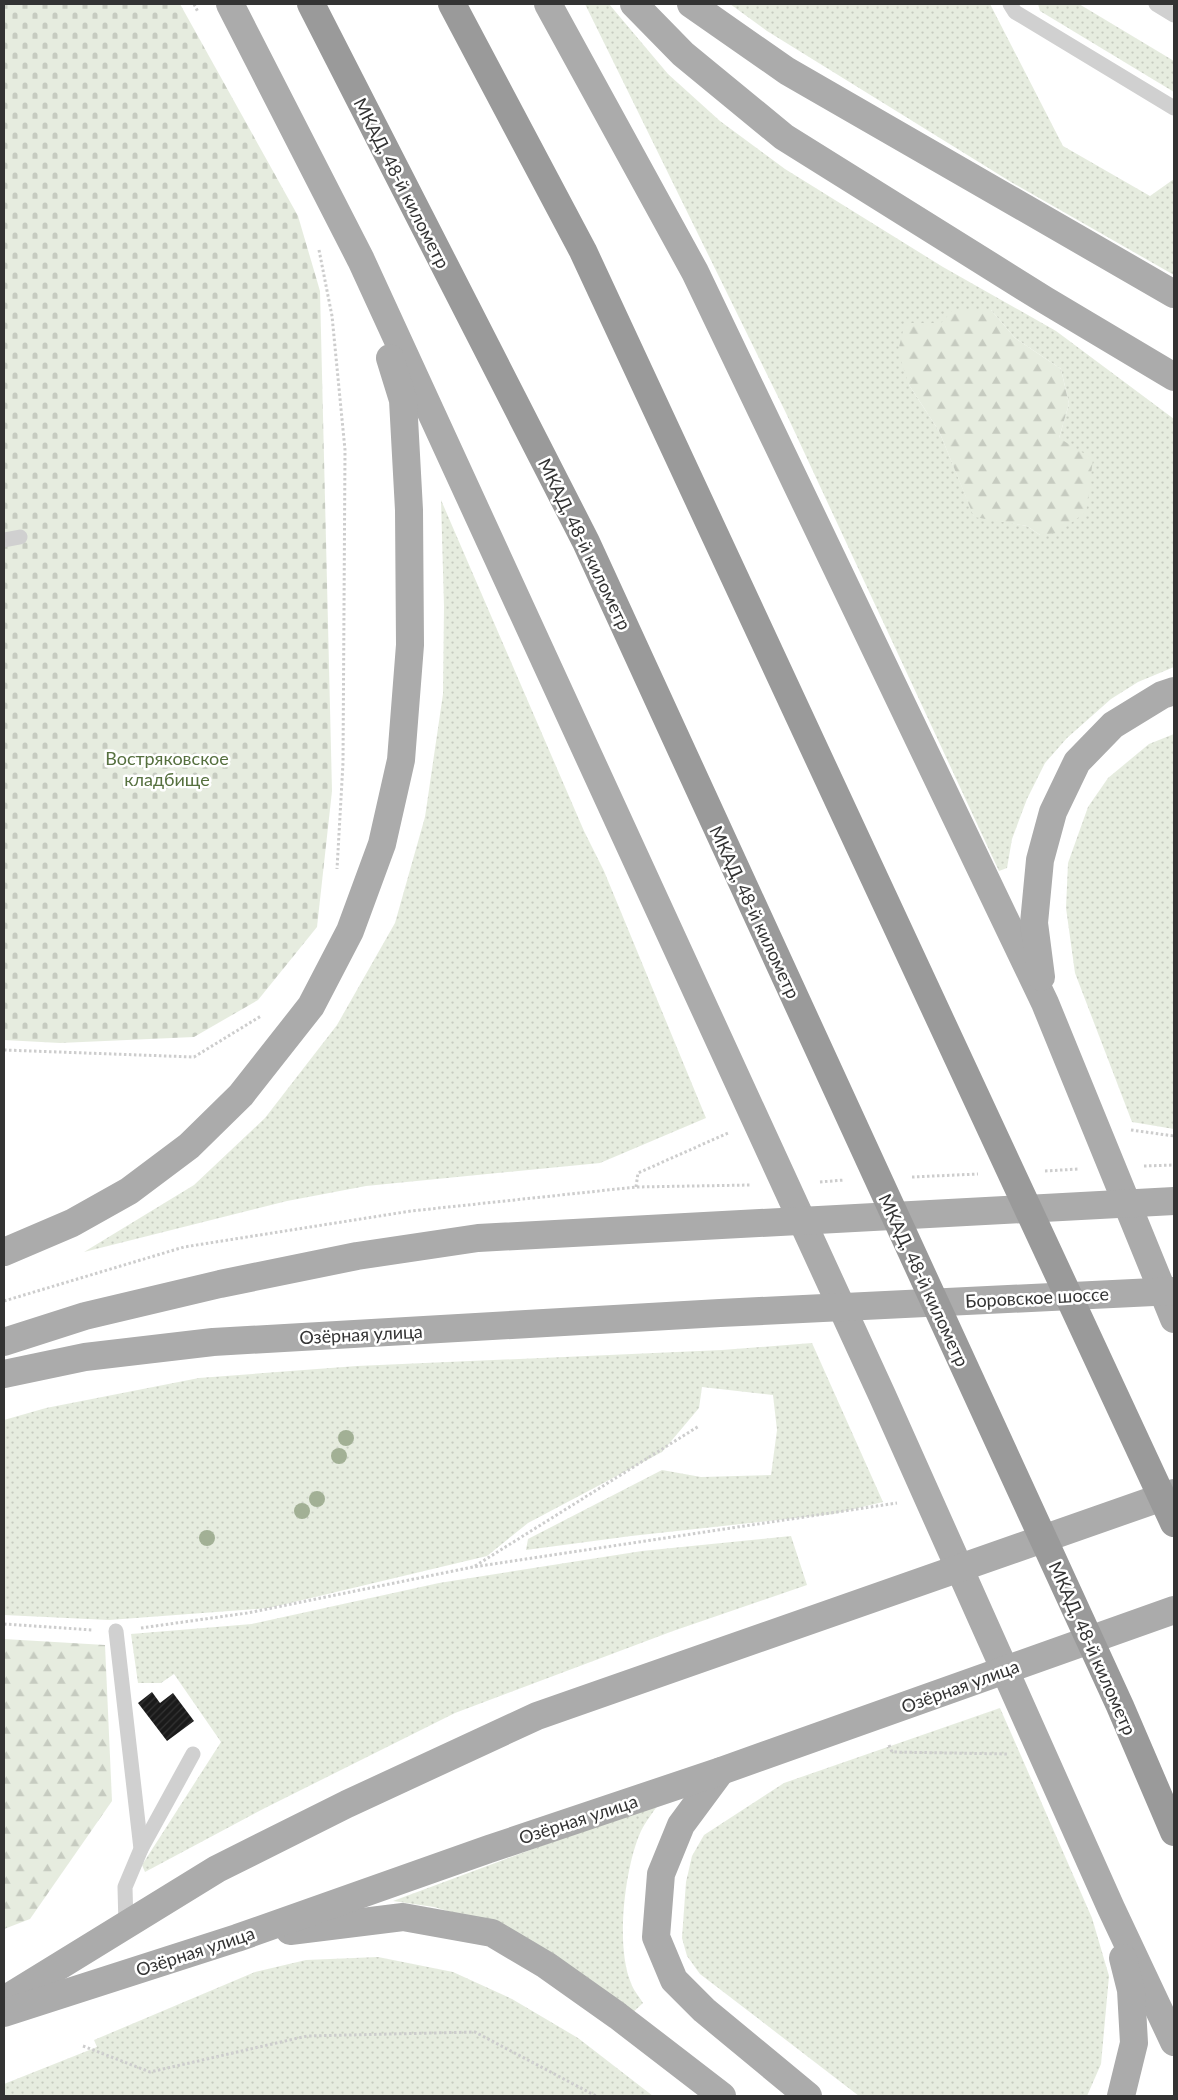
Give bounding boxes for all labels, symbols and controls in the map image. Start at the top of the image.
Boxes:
street label: МКАД, 48-й километр [349,94,455,272]
street label: МКАД, 48-й километр [534,455,636,633]
park label: Востряковское кладбище [105,747,229,790]
street label: МКАД, 48-й километр [705,822,805,1002]
street label: МКАД, 48-й километр [874,1190,974,1370]
street label: Боровское шоссе [965,1282,1109,1312]
street label: Озёрная улица [299,1320,423,1348]
street label: МКАД, 48-й километр [1045,1558,1141,1738]
street label: Озёрная улица [898,1655,1022,1717]
street label: Озёрная улица [516,1789,640,1849]
street label: Озёрная улица [133,1921,257,1981]

